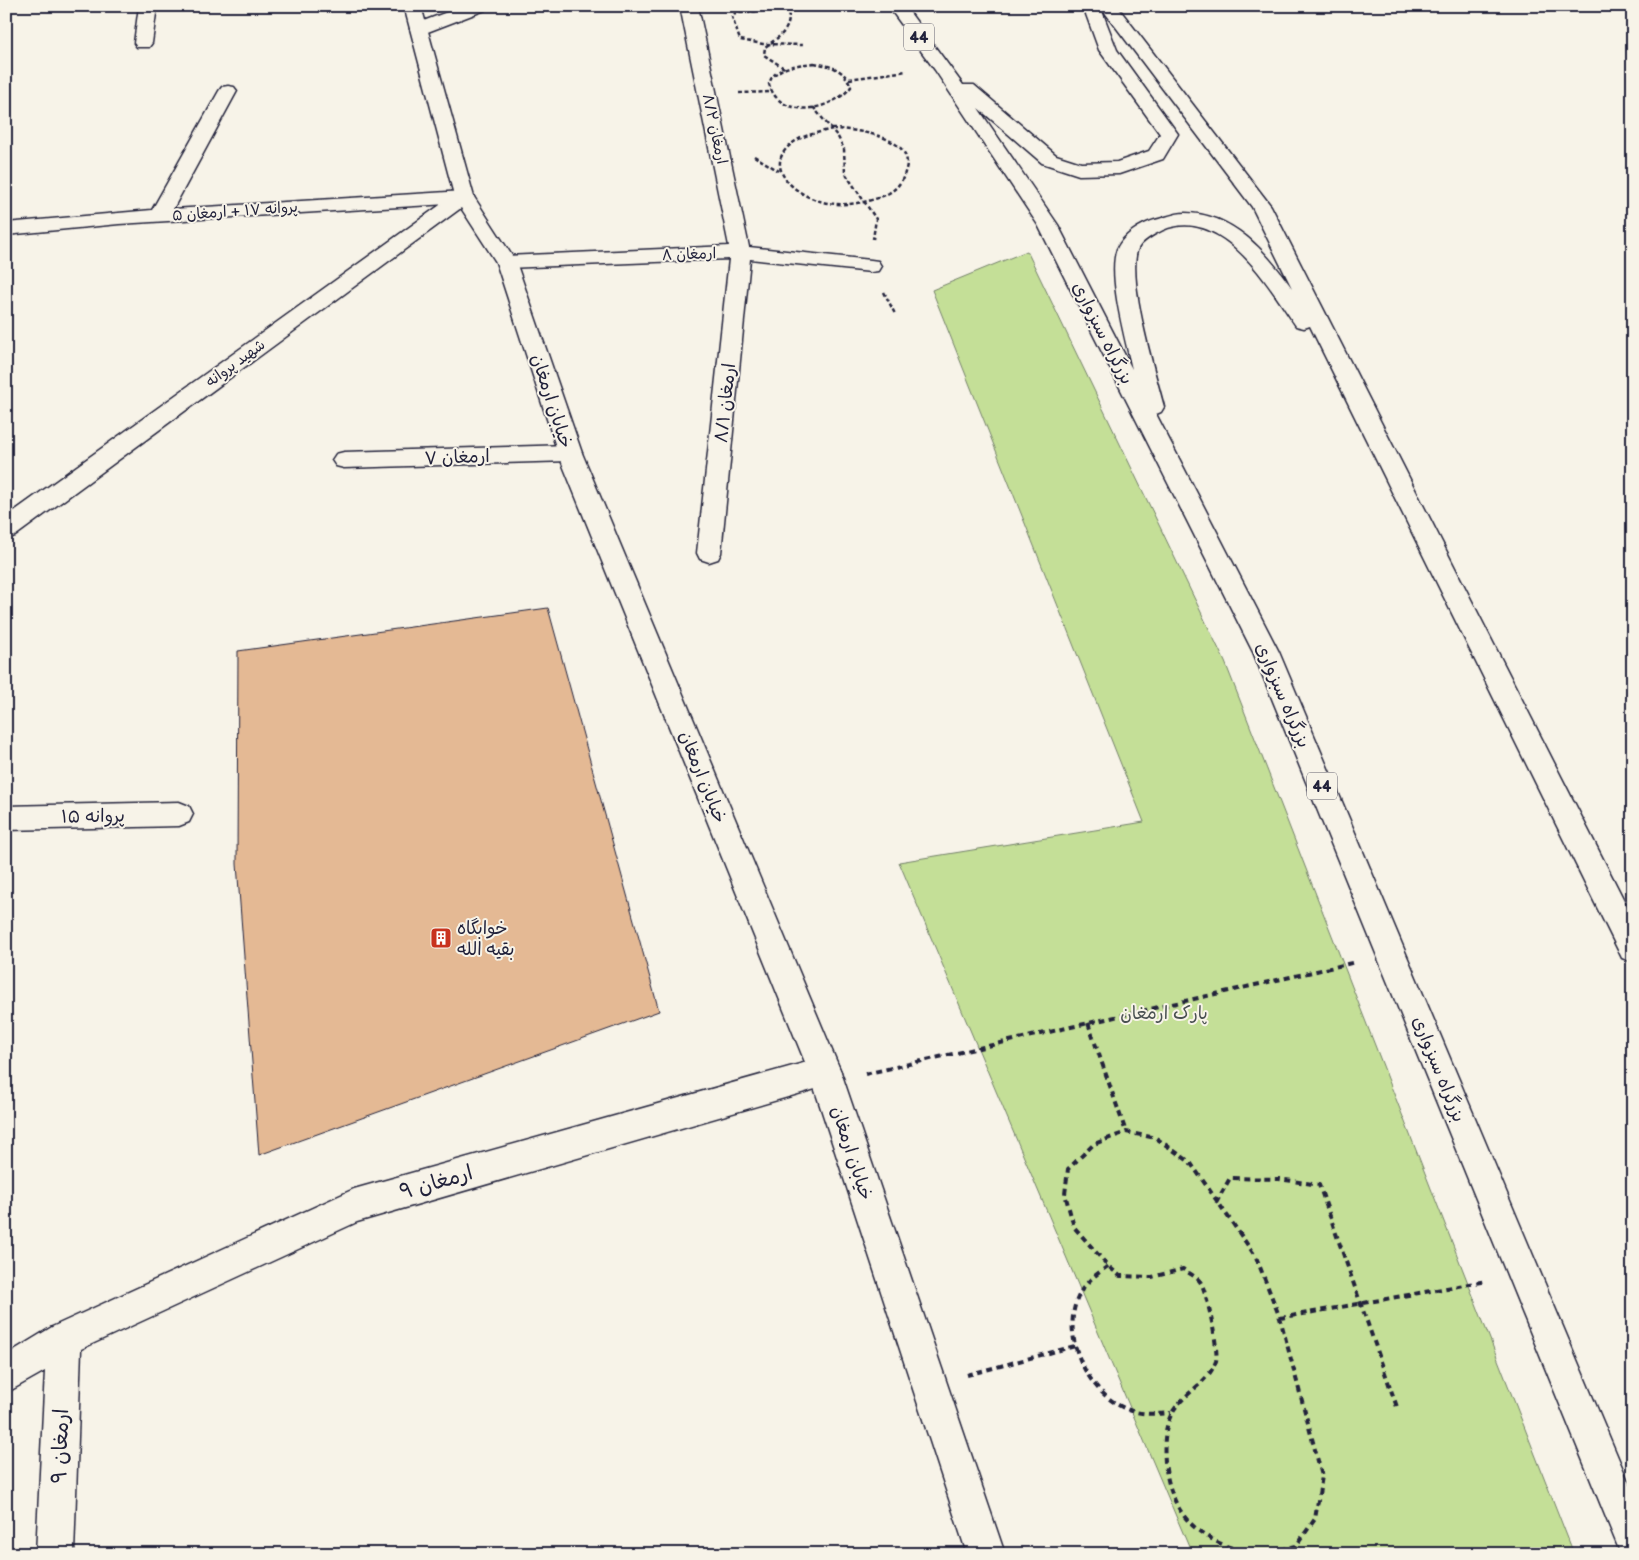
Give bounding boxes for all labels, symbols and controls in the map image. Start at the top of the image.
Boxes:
road number: 44 [904,24,934,51]
street label: ارمغان ۸/۲ [698,92,731,166]
street label: پروانه ۱۷ + ارمغان ۵ [172,198,298,225]
street label: ارمغان ۸ [661,244,717,265]
street label: بزرگراه سبزواری [1068,278,1137,388]
street label: شهید پروانه [201,335,269,392]
street label: خیابان ارمغان [526,352,577,451]
street label: ارمغان ۸/۱ [711,362,740,444]
street label: ارمغان ۷ [424,446,490,469]
street label: بزرگراه سبزواری [1251,639,1314,751]
street label: خیابان ارمغان [675,728,731,826]
road number: 44 [1307,772,1337,799]
street label: پروانه ۱۵ [61,805,125,829]
place label: خوابگاه بقیه الله [457,918,515,960]
building icon: خوابگاه بقیه الله [429,926,453,950]
park label: پارک ارمغان [1120,1003,1208,1025]
street label: بزرگراه سبزواری [1408,1013,1469,1125]
street label: خیابان ارمغان [826,1104,877,1203]
street label: ارمغان ۹ [397,1160,476,1205]
street label: ارمغان ۹ [47,1408,74,1484]

